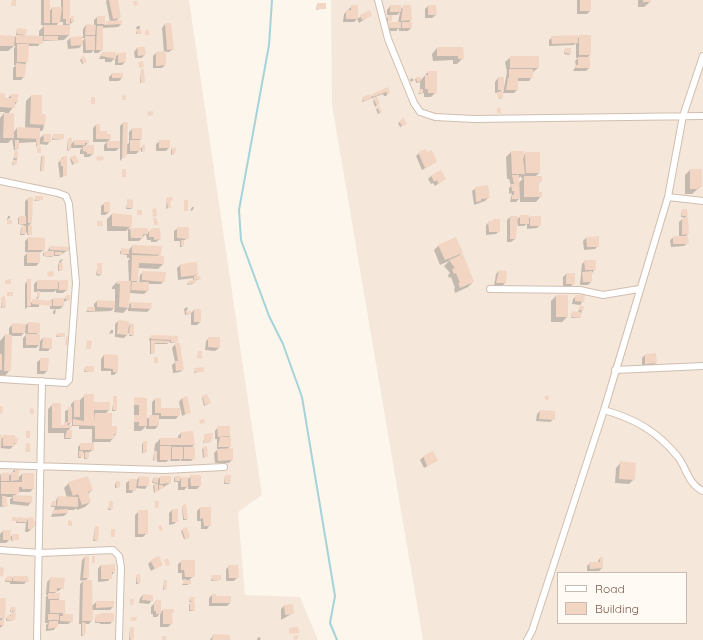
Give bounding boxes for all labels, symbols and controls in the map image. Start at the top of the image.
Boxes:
legend [557,572,687,624]
text: Road [595,581,625,596]
text: Building [595,601,639,616]

